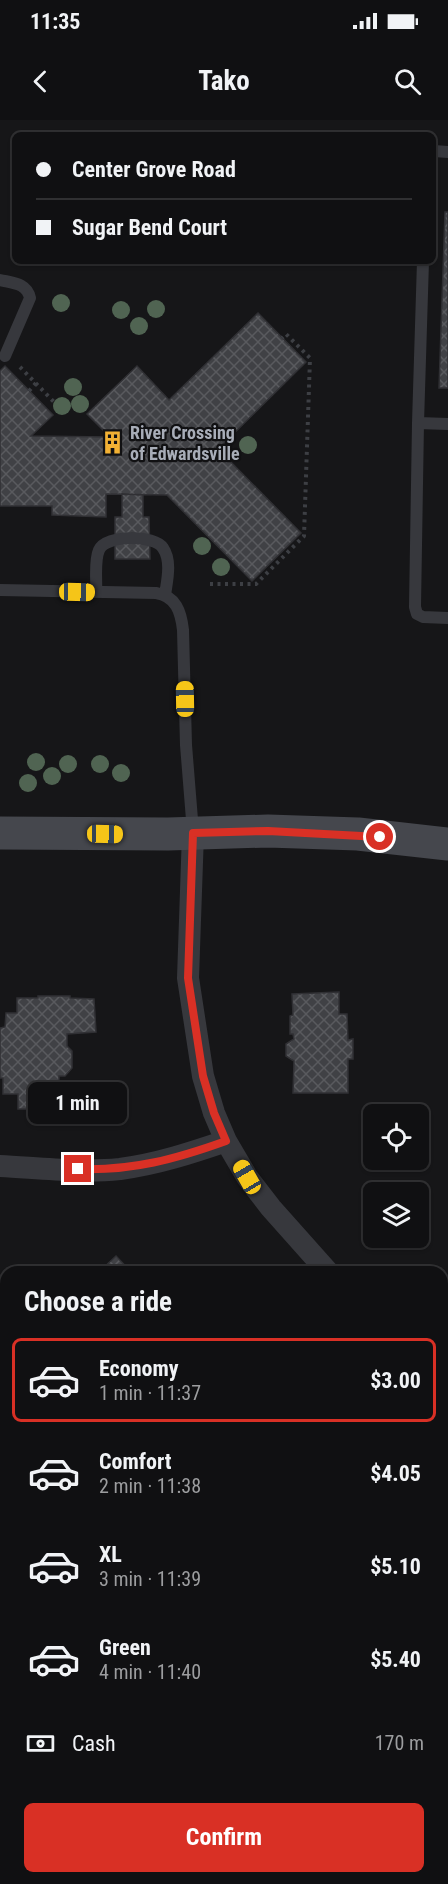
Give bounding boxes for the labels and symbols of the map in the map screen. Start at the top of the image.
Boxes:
place label: River Crossing of Edwardsville [130,422,240,464]
building icon: River Crossing of Edwardsville [99,430,125,456]
car [59,583,95,601]
car [176,681,194,717]
route start [366,823,393,850]
car [87,825,123,843]
callout: 1 min [28,1082,128,1124]
route end [64,1155,91,1182]
car [230,1157,264,1197]

